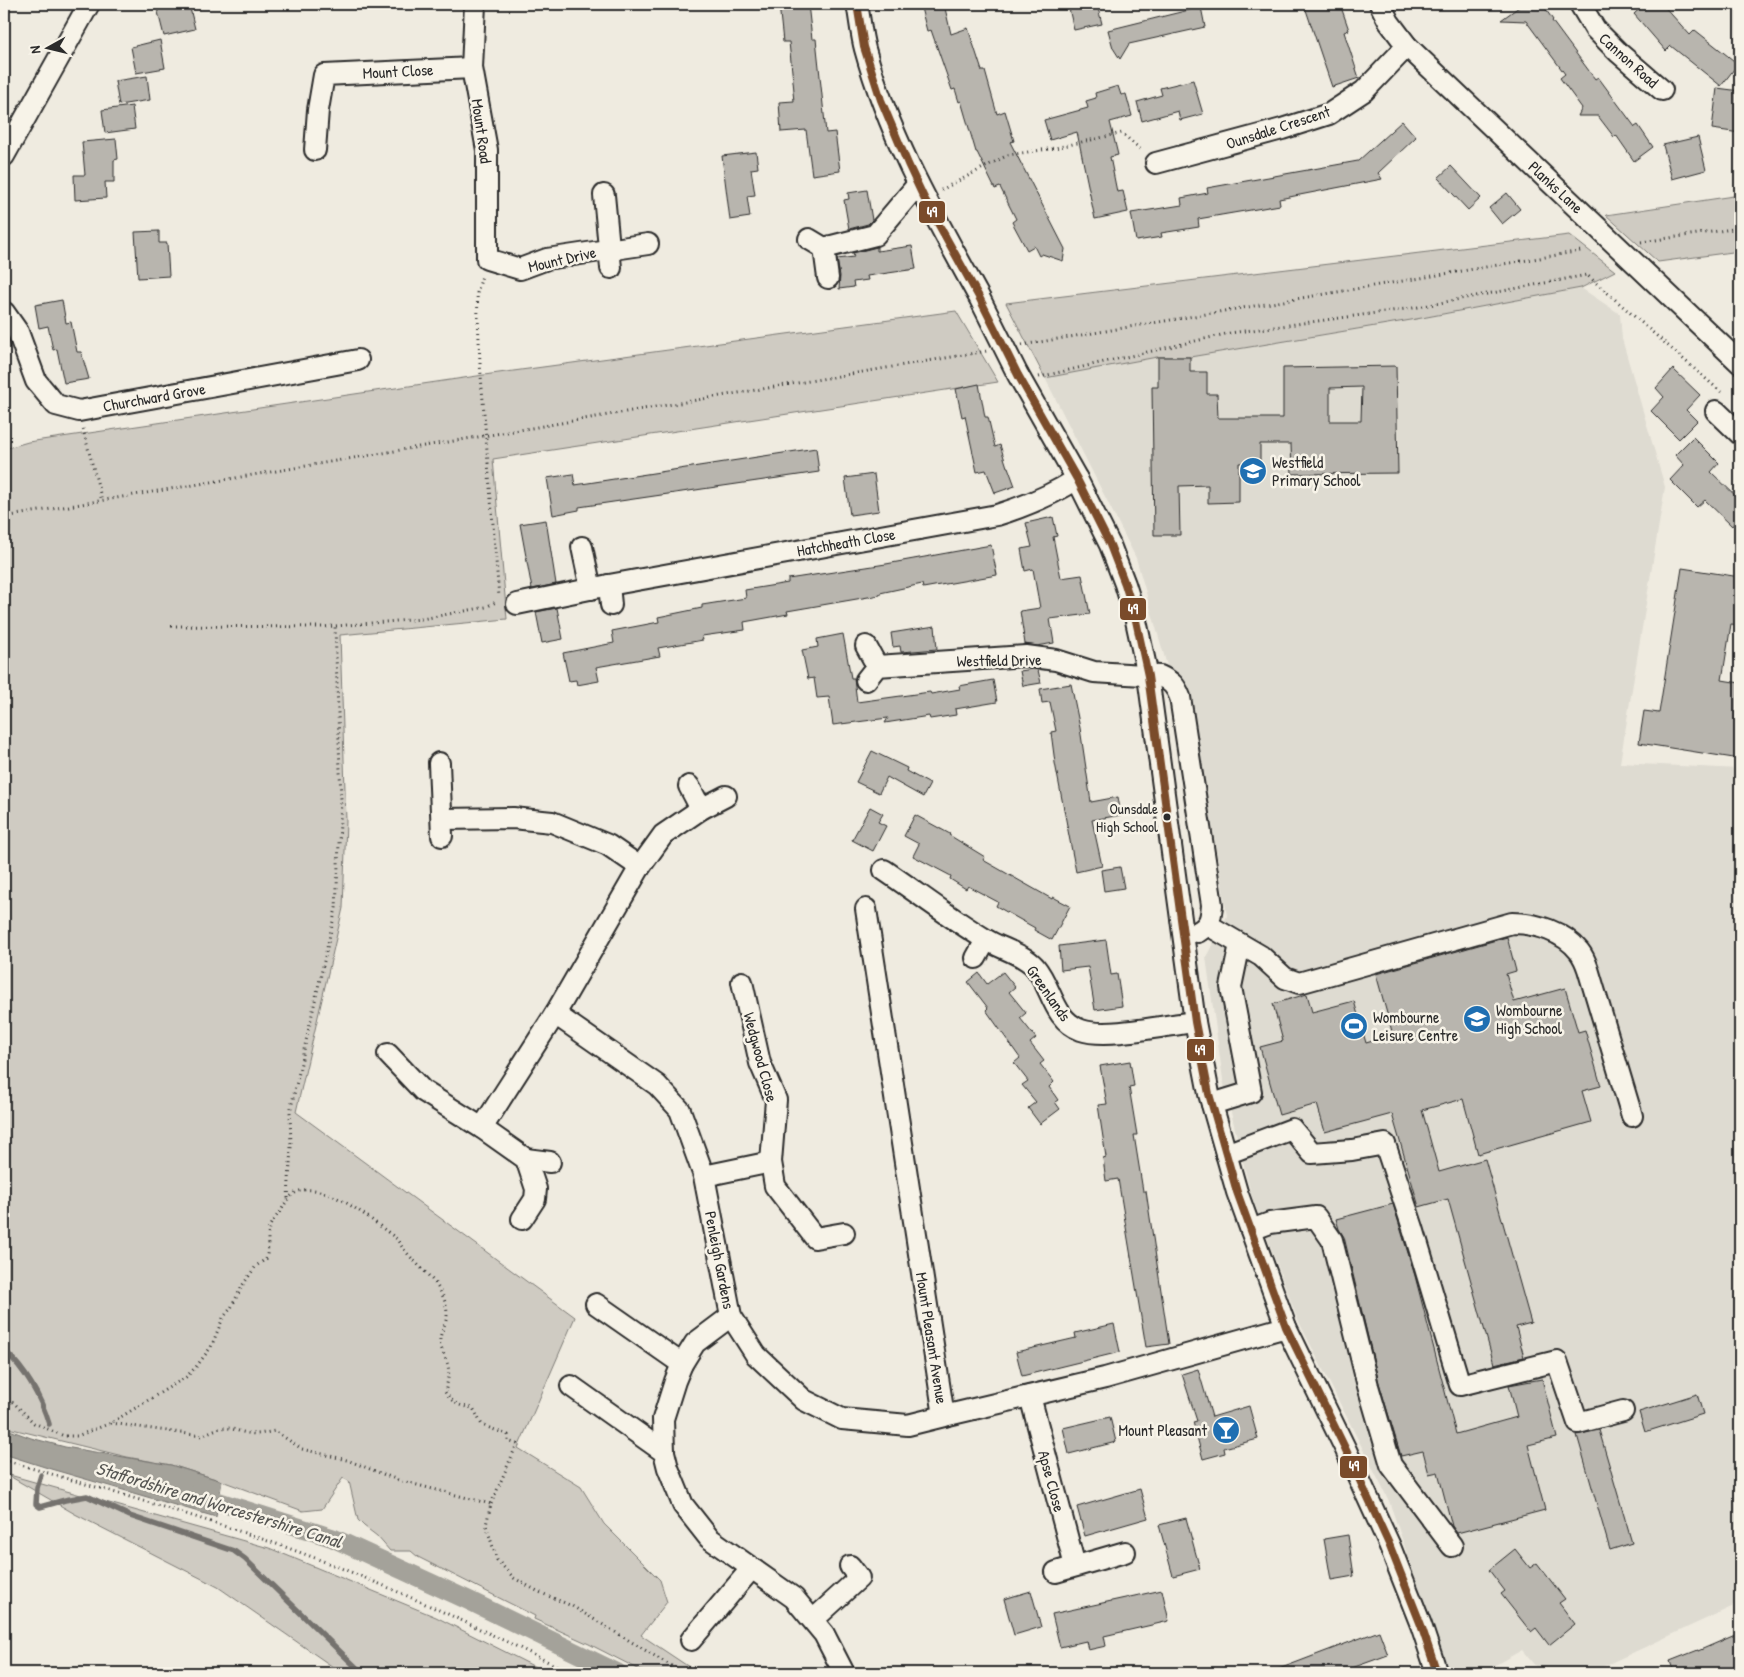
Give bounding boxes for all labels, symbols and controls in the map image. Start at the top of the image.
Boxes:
north arrow [22,22,72,72]
street label: Cannon Road [1594,27,1664,93]
text: N [25,44,45,55]
street label: Mount Close [362,58,435,84]
street label: Mount Road [467,97,497,165]
street label: Ounsdale Crescent [1223,100,1333,154]
street label: Planks Lane [1524,156,1589,219]
line badge: 49 [918,200,946,224]
text: 49 [927,202,938,221]
street label: Mount Drive [526,240,599,277]
street label: Churchward Grove [101,377,208,417]
place label: Westfield Primary School [1272,451,1361,491]
school or university icon: Westfield Primary School [1238,456,1268,486]
street label: Hatchheath Close [795,522,897,561]
line badge: 49 [1119,597,1147,621]
text: 49 [1128,599,1139,618]
street label: Westfield Drive [956,648,1042,672]
place label: Ounsdale High School [1096,798,1158,837]
marker: Ounsdale High School [1162,812,1172,822]
street label: Greenlands [1022,960,1076,1026]
place label: Wombourne High School [1496,999,1563,1039]
school or university icon: Wombourne High School [1462,1004,1492,1034]
place label: Wombourne Leisure Centre [1373,1006,1459,1046]
street label: Wedgwood Close [738,1010,784,1105]
sports icon: Wombourne Leisure Centre [1339,1011,1369,1041]
line badge: 49 [1186,1038,1215,1062]
text: 49 [1195,1040,1206,1059]
street label: Penleigh Gardens [700,1209,740,1311]
street label: Mount Pleasant Avenue [911,1271,953,1406]
bar icon: Mount Pleasant [1211,1415,1241,1445]
place label: Mount Pleasant [1118,1419,1207,1441]
street label: Apse Close [1033,1448,1071,1515]
water label: Staffordshire and Worcestershire Canal [93,1455,346,1554]
line badge: 49 [1339,1455,1368,1479]
text: 49 [1349,1456,1360,1475]

